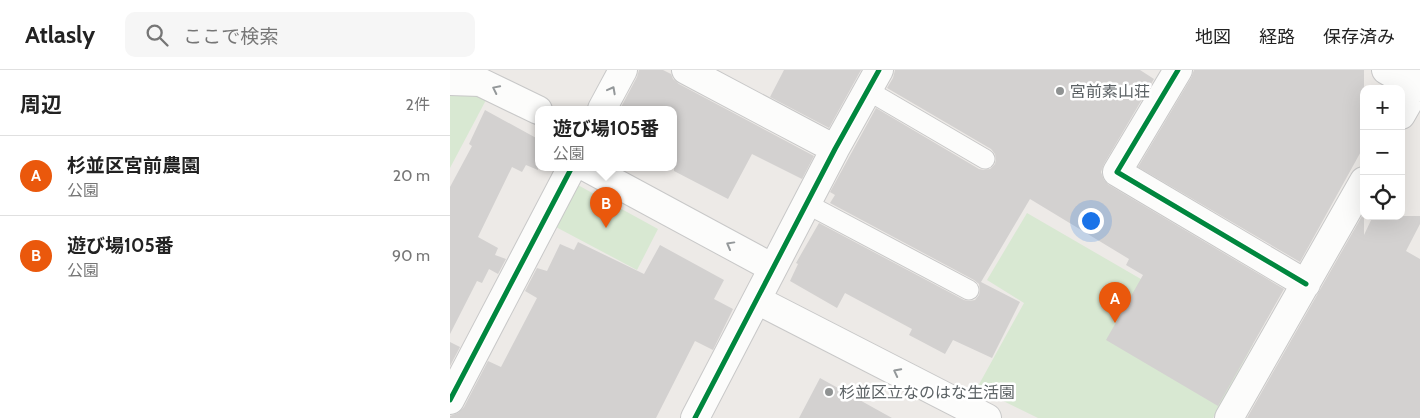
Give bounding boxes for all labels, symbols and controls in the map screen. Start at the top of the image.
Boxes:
search box [125,12,475,57]
text: Atlasly [25,20,95,49]
icon: search [143,21,171,49]
text: ここで検索 [183,25,278,48]
text: 地図 [1195,26,1231,48]
text: 経路 [1259,26,1295,48]
text: 保存済み [1323,26,1395,48]
place label: 宮前素山荘 [1070,82,1150,101]
one-way arrow [492,85,501,96]
marker: 宮前素山荘 [1054,85,1066,97]
map controls [1360,85,1405,220]
button: + [1360,85,1405,130]
one-way arrow [606,86,616,95]
text: 周辺 [20,92,62,117]
text: 2件 [406,95,430,114]
popup [535,106,677,171]
text: 遊び場105番 [553,117,659,140]
button: − [1360,130,1405,175]
text: 公園 [553,144,585,163]
text: 杉並区宮前農園 [67,154,200,177]
text: A [31,166,41,185]
text: 20 m [393,166,430,185]
button: locate [1360,175,1405,220]
text: 公園 [67,181,99,200]
pin: B [590,187,622,228]
your location [1078,208,1104,234]
text: 遊び場105番 [67,234,174,257]
one-way arrow [727,241,736,251]
text: B [31,246,41,265]
text: 90 m [392,246,430,265]
text: 公園 [67,261,99,280]
pin: A [1099,282,1131,323]
one-way arrow [893,368,902,378]
place label: 杉並区立なのはな生活園 [839,383,1015,402]
marker: 杉並区立なのはな生活園 [823,386,835,398]

